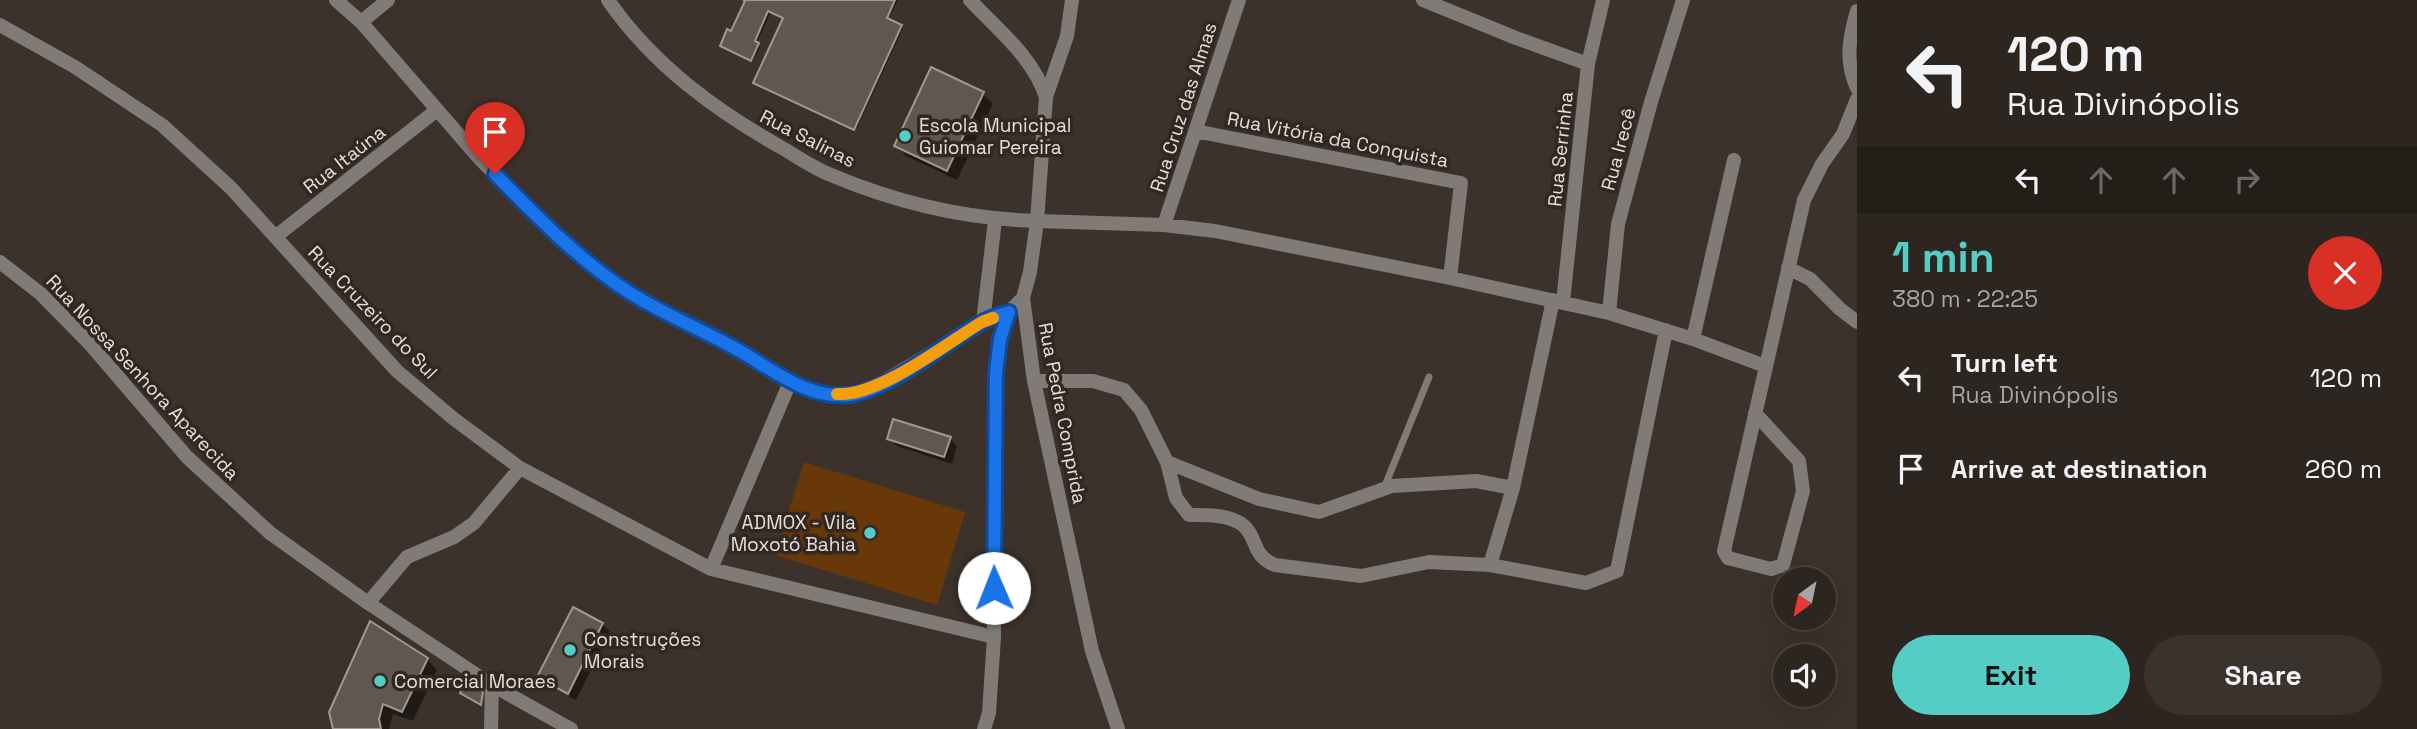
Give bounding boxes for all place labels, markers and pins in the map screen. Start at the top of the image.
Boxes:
pin [465,102,525,174]
place label: Escola Municipal Guiomar Pereira [919,113,1071,160]
marker: Escola Municipal Guiomar Pereira [897,128,913,144]
place label: ADMOX - Vila Moxotó Bahia [731,510,856,557]
marker: ADMOX - Vila Moxotó Bahia [862,525,878,541]
place label: Construções Morais [584,627,701,674]
marker: Construções Morais [562,642,578,658]
place label: Comercial Moraes [394,669,556,694]
marker: Comercial Moraes [372,673,388,689]

